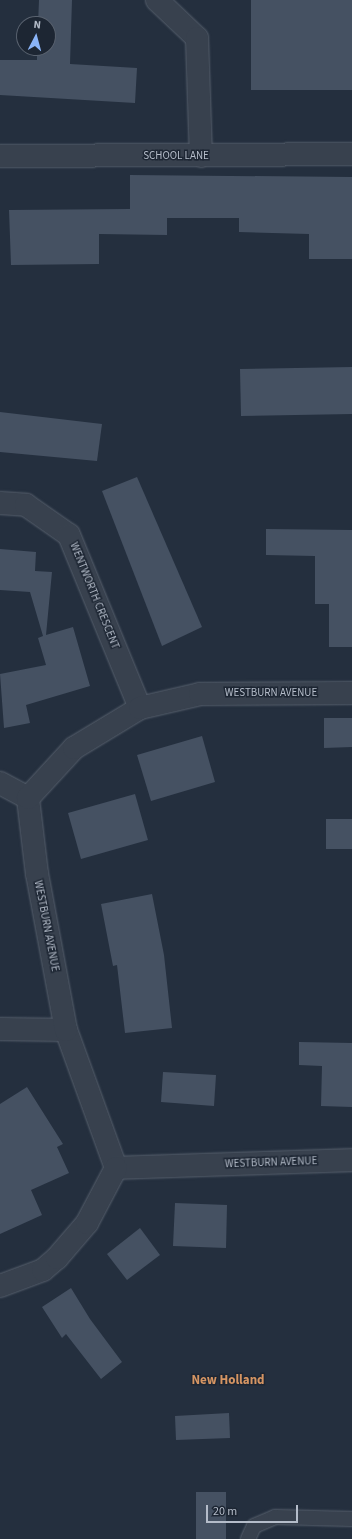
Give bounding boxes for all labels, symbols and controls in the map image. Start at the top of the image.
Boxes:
north arrow [16,16,56,56]
text: N [33,17,42,32]
street label: SCHOOL LANE [143,149,209,163]
street label: WENTWORTH CRESCENT [67,541,121,651]
street label: WESTBURN AVENUE [225,686,317,700]
street label: WESTBURN AVENUE [31,879,61,973]
street label: WESTBURN AVENUE [225,1155,317,1171]
district label: New Holland [191,1372,265,1388]
scale bar [208,1497,300,1523]
text: 20 m [213,1503,237,1520]

